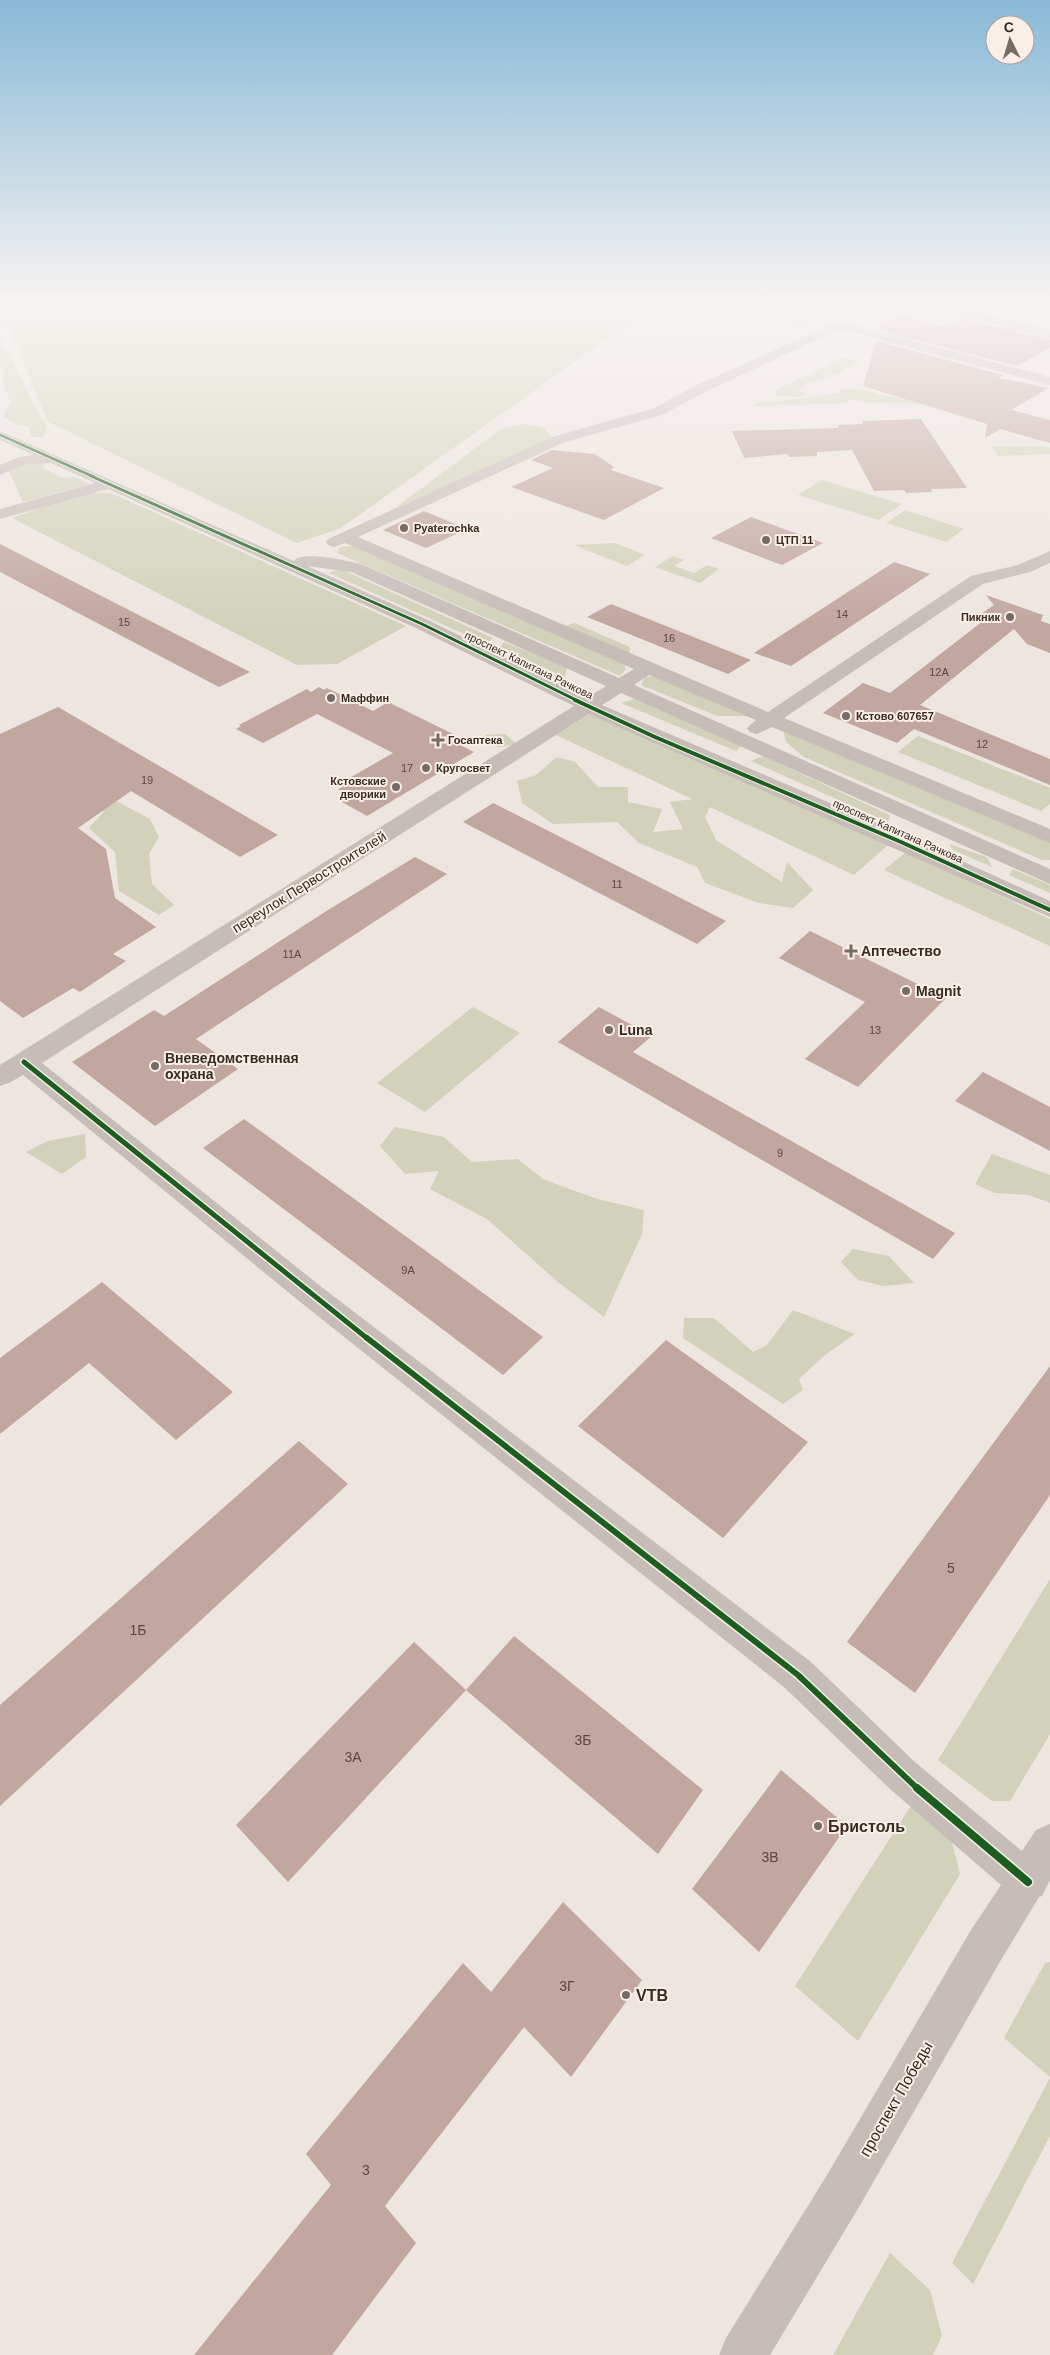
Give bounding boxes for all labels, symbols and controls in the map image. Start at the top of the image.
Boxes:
north arrow [985,15,1035,65]
text: С [1003,19,1015,35]
marker: Pyaterochka [398,522,410,534]
place label: Pyaterochka [414,522,480,534]
marker: ЦТП 11 [760,534,772,546]
place label: ЦТП 11 [776,534,813,546]
house number: 14 [836,608,848,620]
place label: Пикник [961,611,1000,623]
marker: Пикник [1004,611,1016,623]
house number: 15 [118,616,130,628]
street label: проспект Капитана Рачкова [463,629,596,702]
house number: 16 [663,632,675,644]
house number: 12А [929,666,949,678]
marker: Маффин [325,692,337,704]
place label: Маффин [341,692,389,704]
marker: Кстово 607657 [840,710,852,722]
place label: Кстово 607657 [856,710,934,722]
marker: Госаптека [432,734,444,746]
place label: Госаптека [448,734,503,746]
house number: 12 [976,738,988,750]
house number: 17 [401,762,413,774]
marker: Кругосвет [420,762,432,774]
place label: Кругосвет [436,762,491,774]
house number: 19 [141,774,153,786]
place label: Кстовские дворики [330,775,386,800]
marker: Кстовские дворики [390,781,402,793]
street label: проспект Капитана Рачкова [831,797,966,866]
street label: переулок Первостроителей [229,828,389,936]
house number: 11 [611,878,623,890]
place label: Аптечество [861,943,941,959]
marker: Аптечество [845,945,857,957]
house number: 11А [283,948,302,960]
place label: Magnit [916,983,961,999]
marker: Magnit [900,985,912,997]
place label: Luna [619,1022,653,1038]
marker: Luna [603,1024,615,1036]
house number: 13 [869,1024,881,1036]
place label: Вневедомственная охрана [165,1050,299,1082]
marker: Вневедомственная охрана [149,1060,161,1072]
house number: 9 [777,1147,783,1159]
house number: 9А [401,1264,415,1276]
house number: 5 [947,1560,955,1576]
house number: 1Б [130,1622,146,1638]
house number: 3Б [575,1732,591,1748]
house number: 3А [344,1749,362,1765]
place label: Бристоль [828,1818,905,1835]
marker: Бристоль [812,1820,824,1832]
house number: 3В [761,1849,779,1865]
house number: 3Г [559,1978,575,1994]
place label: VTB [636,1987,668,2004]
marker: VTB [620,1989,632,2001]
street label: проспект Победы [856,2039,936,2159]
house number: 3 [362,2162,370,2178]

